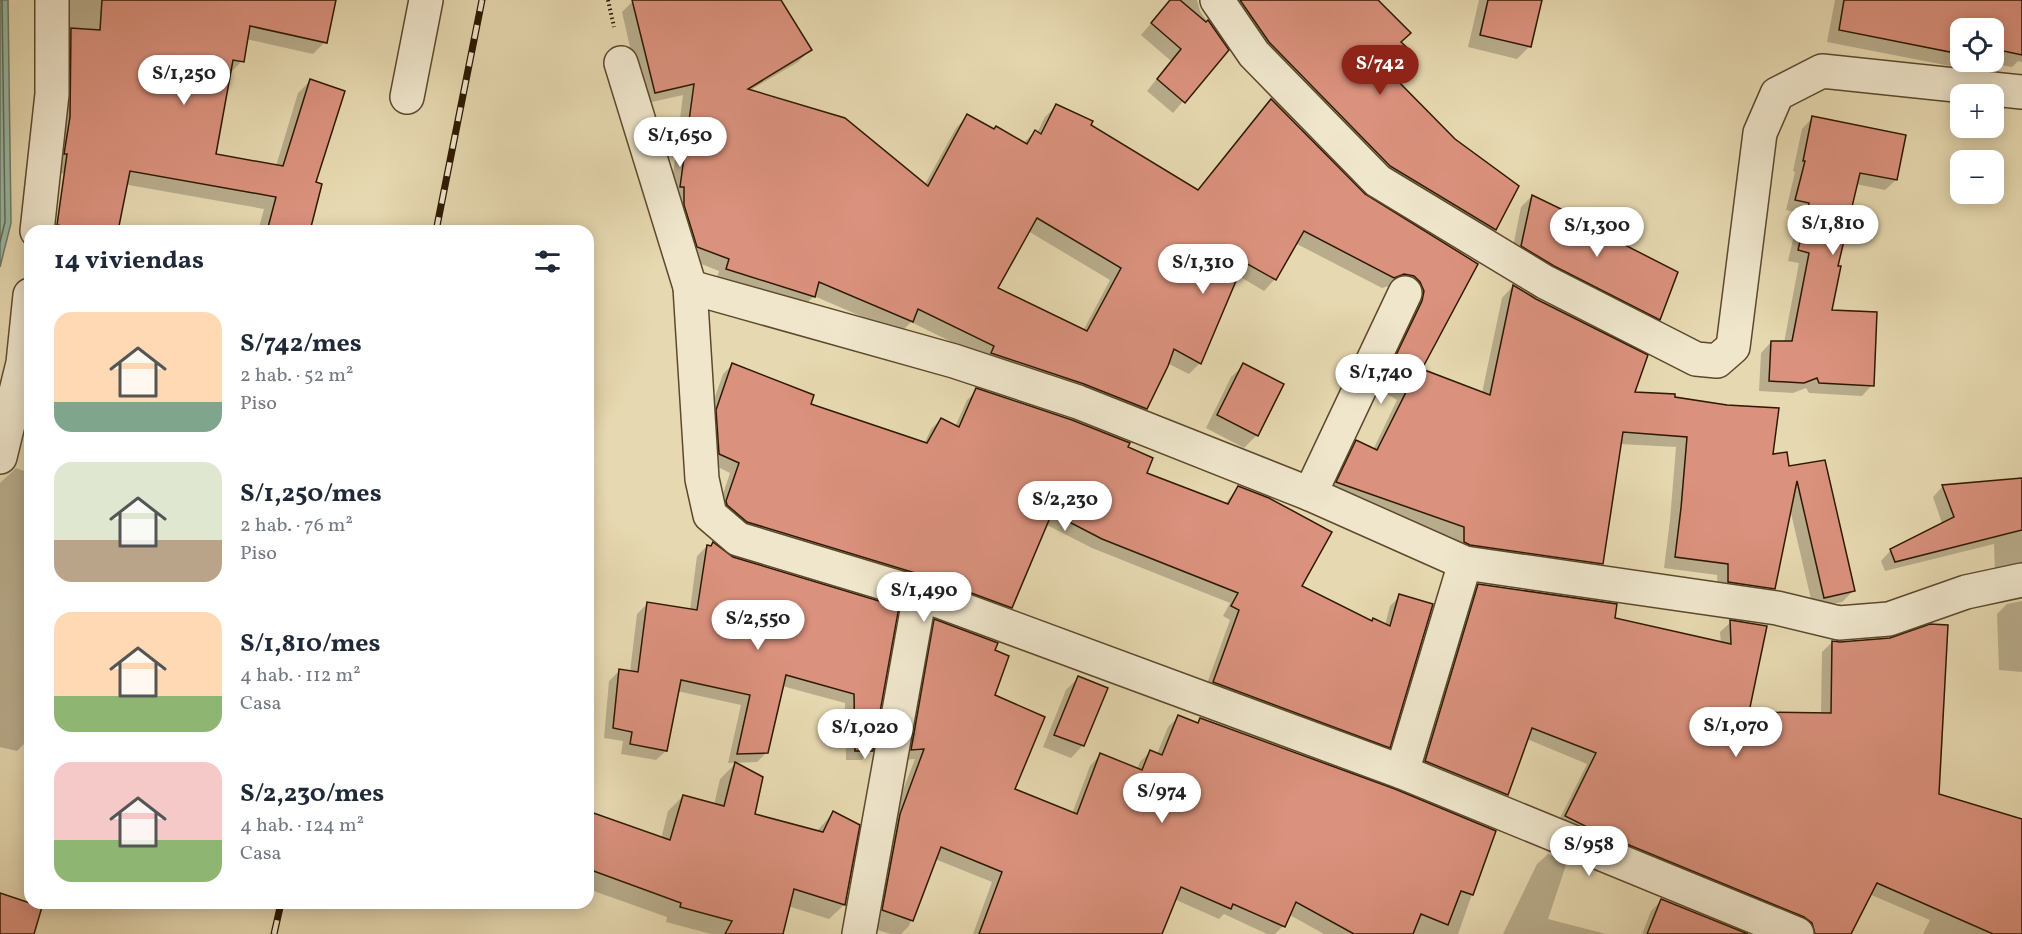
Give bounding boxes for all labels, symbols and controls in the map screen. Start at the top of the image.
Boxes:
map controls [1950,18,2004,204]
button: locate [1950,18,2004,72]
pin: S/742 [1338,45,1422,96]
text: S/742 [1356,50,1404,78]
pin: S/1,250 [129,55,239,106]
text: S/1,250 [152,60,216,88]
button: + [1950,84,2004,138]
pin: S/1,650 [625,117,735,168]
text: S/1,650 [648,122,712,150]
button: − [1950,150,2004,204]
pin: S/1,810 [1778,205,1888,256]
pin: S/1,300 [1542,207,1652,258]
text: S/1,810 [1801,210,1865,238]
text: S/1,300 [1564,212,1630,240]
text: 14 viviendas [54,243,204,279]
pin: S/1,310 [1148,244,1258,295]
icon: filters [531,245,564,278]
text: S/1,310 [1172,249,1234,277]
text: S/742/mes [240,326,362,362]
icon: home [102,336,174,408]
pin: S/1,740 [1326,354,1436,405]
text: S/1,740 [1349,359,1413,387]
text: 2 hab. · 52 m² [240,362,353,390]
text: Piso [240,390,277,418]
text: S/1,250/mes [240,476,382,512]
pin: S/2,230 [1010,481,1120,532]
icon: home [102,486,174,558]
text: S/2,230 [1032,486,1098,514]
text: 2 hab. · 76 m² [240,512,353,540]
text: Piso [240,540,277,568]
pin: S/1,490 [869,572,979,623]
text: S/1,490 [890,577,958,605]
pin: S/2,550 [703,600,813,651]
text: S/2,550 [726,605,790,633]
text: S/1,810/mes [240,626,381,662]
icon: home [102,636,174,708]
text: 4 hab. · 112 m² [240,662,361,690]
text: Casa [240,690,282,718]
pin: S/1,070 [1681,707,1791,758]
pin: S/1,020 [810,709,920,760]
text: S/1,070 [1703,712,1769,740]
text: S/1,020 [832,714,898,742]
pin: S/974 [1120,773,1204,824]
text: S/2,230/mes [240,776,384,812]
text: S/974 [1137,778,1187,806]
icon: home [102,786,174,858]
text: 4 hab. · 124 m² [240,812,364,840]
pin: S/958 [1547,826,1631,877]
text: S/958 [1564,831,1614,859]
text: Casa [240,840,282,868]

